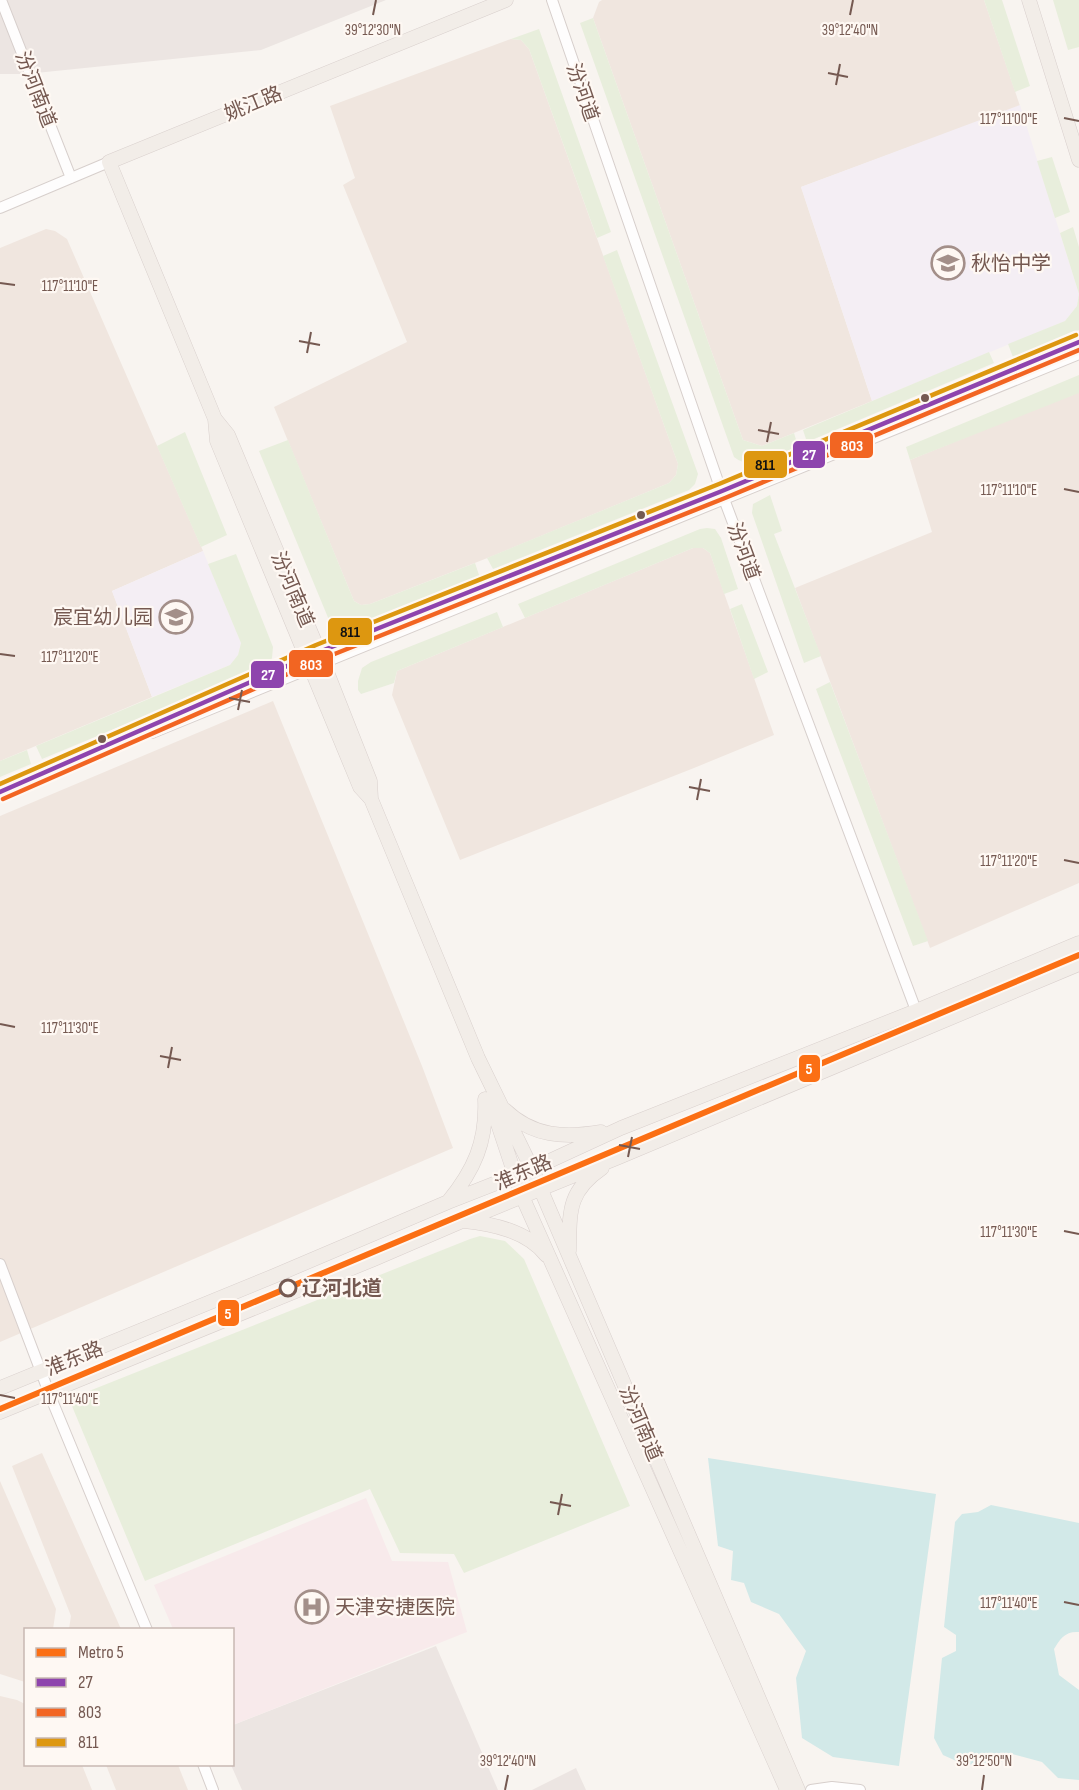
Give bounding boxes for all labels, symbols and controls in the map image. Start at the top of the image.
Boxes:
text: 39°12'30"N [345,21,401,40]
text: 39°12'40"N [822,21,878,40]
street label: 汾河南道 [10,48,61,131]
street label: 汾河道 [561,60,603,125]
street label: 姚江路 [221,82,286,126]
text: 117°11'00"E [980,110,1038,129]
school or university icon: 秋怡中学 [930,245,966,281]
place label: 秋怡中学 [971,252,1051,276]
text: 117°11'10"E [42,277,98,296]
unlabelled marker [919,392,931,404]
line badge: 803 [829,431,874,459]
text: 803 [841,437,863,456]
line badge: 27 [792,440,826,469]
text: 27 [802,446,816,465]
line badge: 811 [743,450,788,479]
text: 811 [755,456,776,475]
text: 117°11'10"E [981,481,1037,500]
unlabelled marker [635,509,647,521]
street label: 汾河道 [722,519,765,584]
street label: 汾河南道 [265,548,319,631]
school or university icon: 宸宜幼儿园 [158,599,194,635]
place label: 宸宜幼儿园 [53,606,153,630]
line badge: 811 [327,617,373,646]
text: 811 [340,623,361,642]
text: 117°11'20"E [41,648,99,667]
line badge: 803 [288,649,334,678]
text: 803 [300,656,322,675]
line badge: 27 [250,660,285,689]
text: 27 [261,666,275,685]
unlabelled marker [96,733,108,745]
text: 117°11'20"E [980,852,1038,871]
text: 117°11'30"E [41,1019,99,1038]
line badge: 5 [798,1054,821,1083]
text: 5 [805,1060,813,1079]
street label: 淮东路 [491,1150,556,1196]
text: 117°11'30"E [980,1223,1038,1242]
place label: 辽河北道 [302,1277,382,1301]
marker: 辽河北道 [279,1279,297,1297]
line badge: 5 [217,1299,240,1327]
text: 5 [224,1305,232,1324]
street label: 淮东路 [42,1337,107,1381]
street label: 汾河南道 [613,1382,667,1465]
text: 117°11'40"E [41,1390,99,1409]
hospital icon: 天津安捷医院 [294,1589,330,1625]
text: 117°11'40"E [980,1594,1038,1613]
place label: 天津安捷医院 [335,1596,455,1620]
legend [24,1628,234,1766]
text: Metro 5 [78,1642,124,1663]
text: 27 [78,1672,93,1693]
text: 803 [78,1702,101,1723]
text: 811 [78,1732,99,1753]
text: 39°12'40"N [480,1752,536,1771]
text: 39°12'50"N [956,1752,1012,1771]

